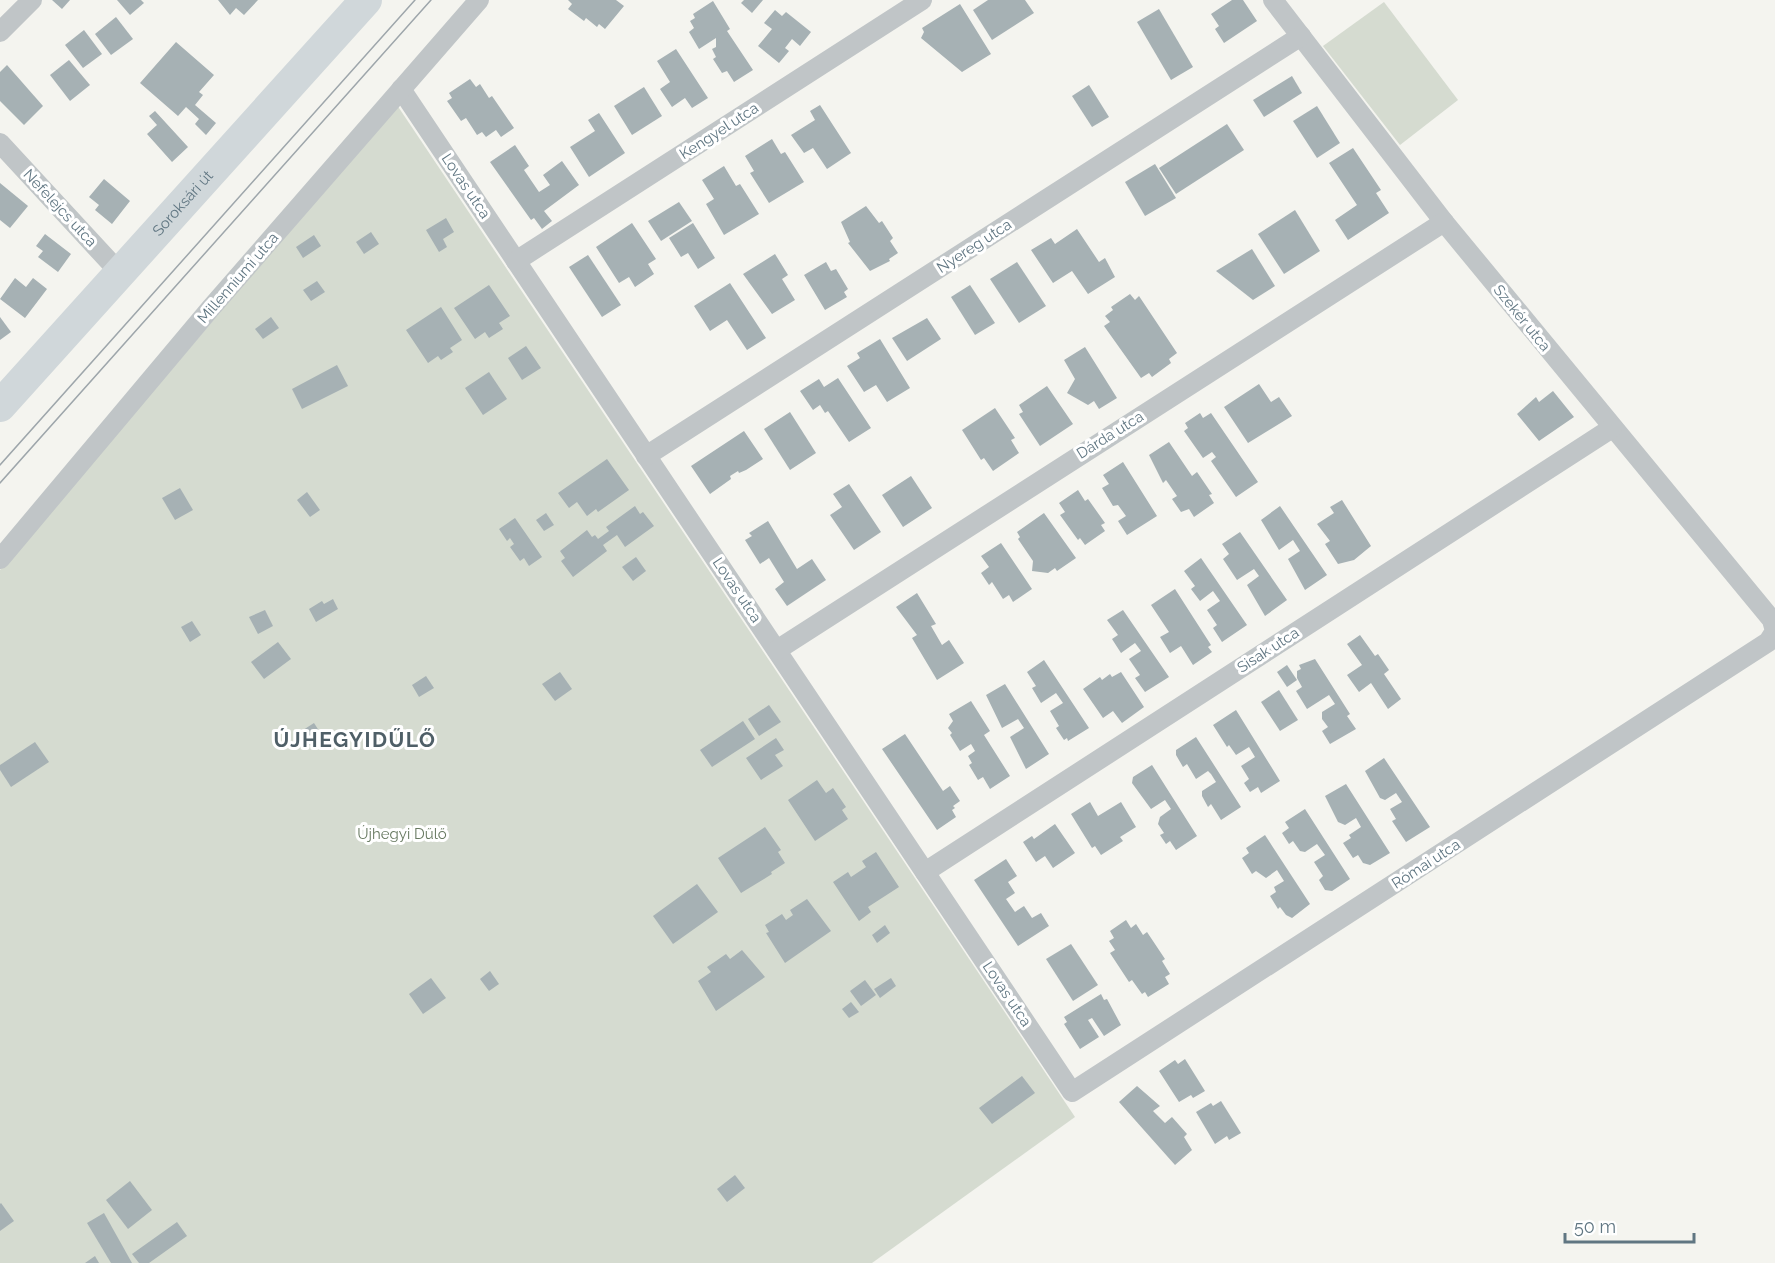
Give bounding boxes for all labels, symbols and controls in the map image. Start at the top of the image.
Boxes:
street label: Kengyel utca [676,99,762,163]
street label: Lovas utca [438,150,494,222]
street label: Nefelejcs utca [19,165,101,251]
street label: Soroksári út [149,167,217,240]
street label: Nyereg utca [933,215,1015,277]
street label: Millenniumi utca [194,229,282,327]
street label: Szekér utca [1490,281,1554,355]
street label: Dárda utca [1073,407,1147,463]
street label: Lovas utca [709,554,765,626]
street label: Sisak utca [1234,623,1302,677]
district label: ÚJHEGYIDŰLŐ [274,727,436,752]
park label: Újhegyi Dűlő [357,825,447,843]
street label: Római utca [1388,835,1464,893]
street label: Lovas utca [979,958,1035,1030]
scale bar [1565,1206,1694,1244]
text: 50 m [1574,1216,1616,1237]

